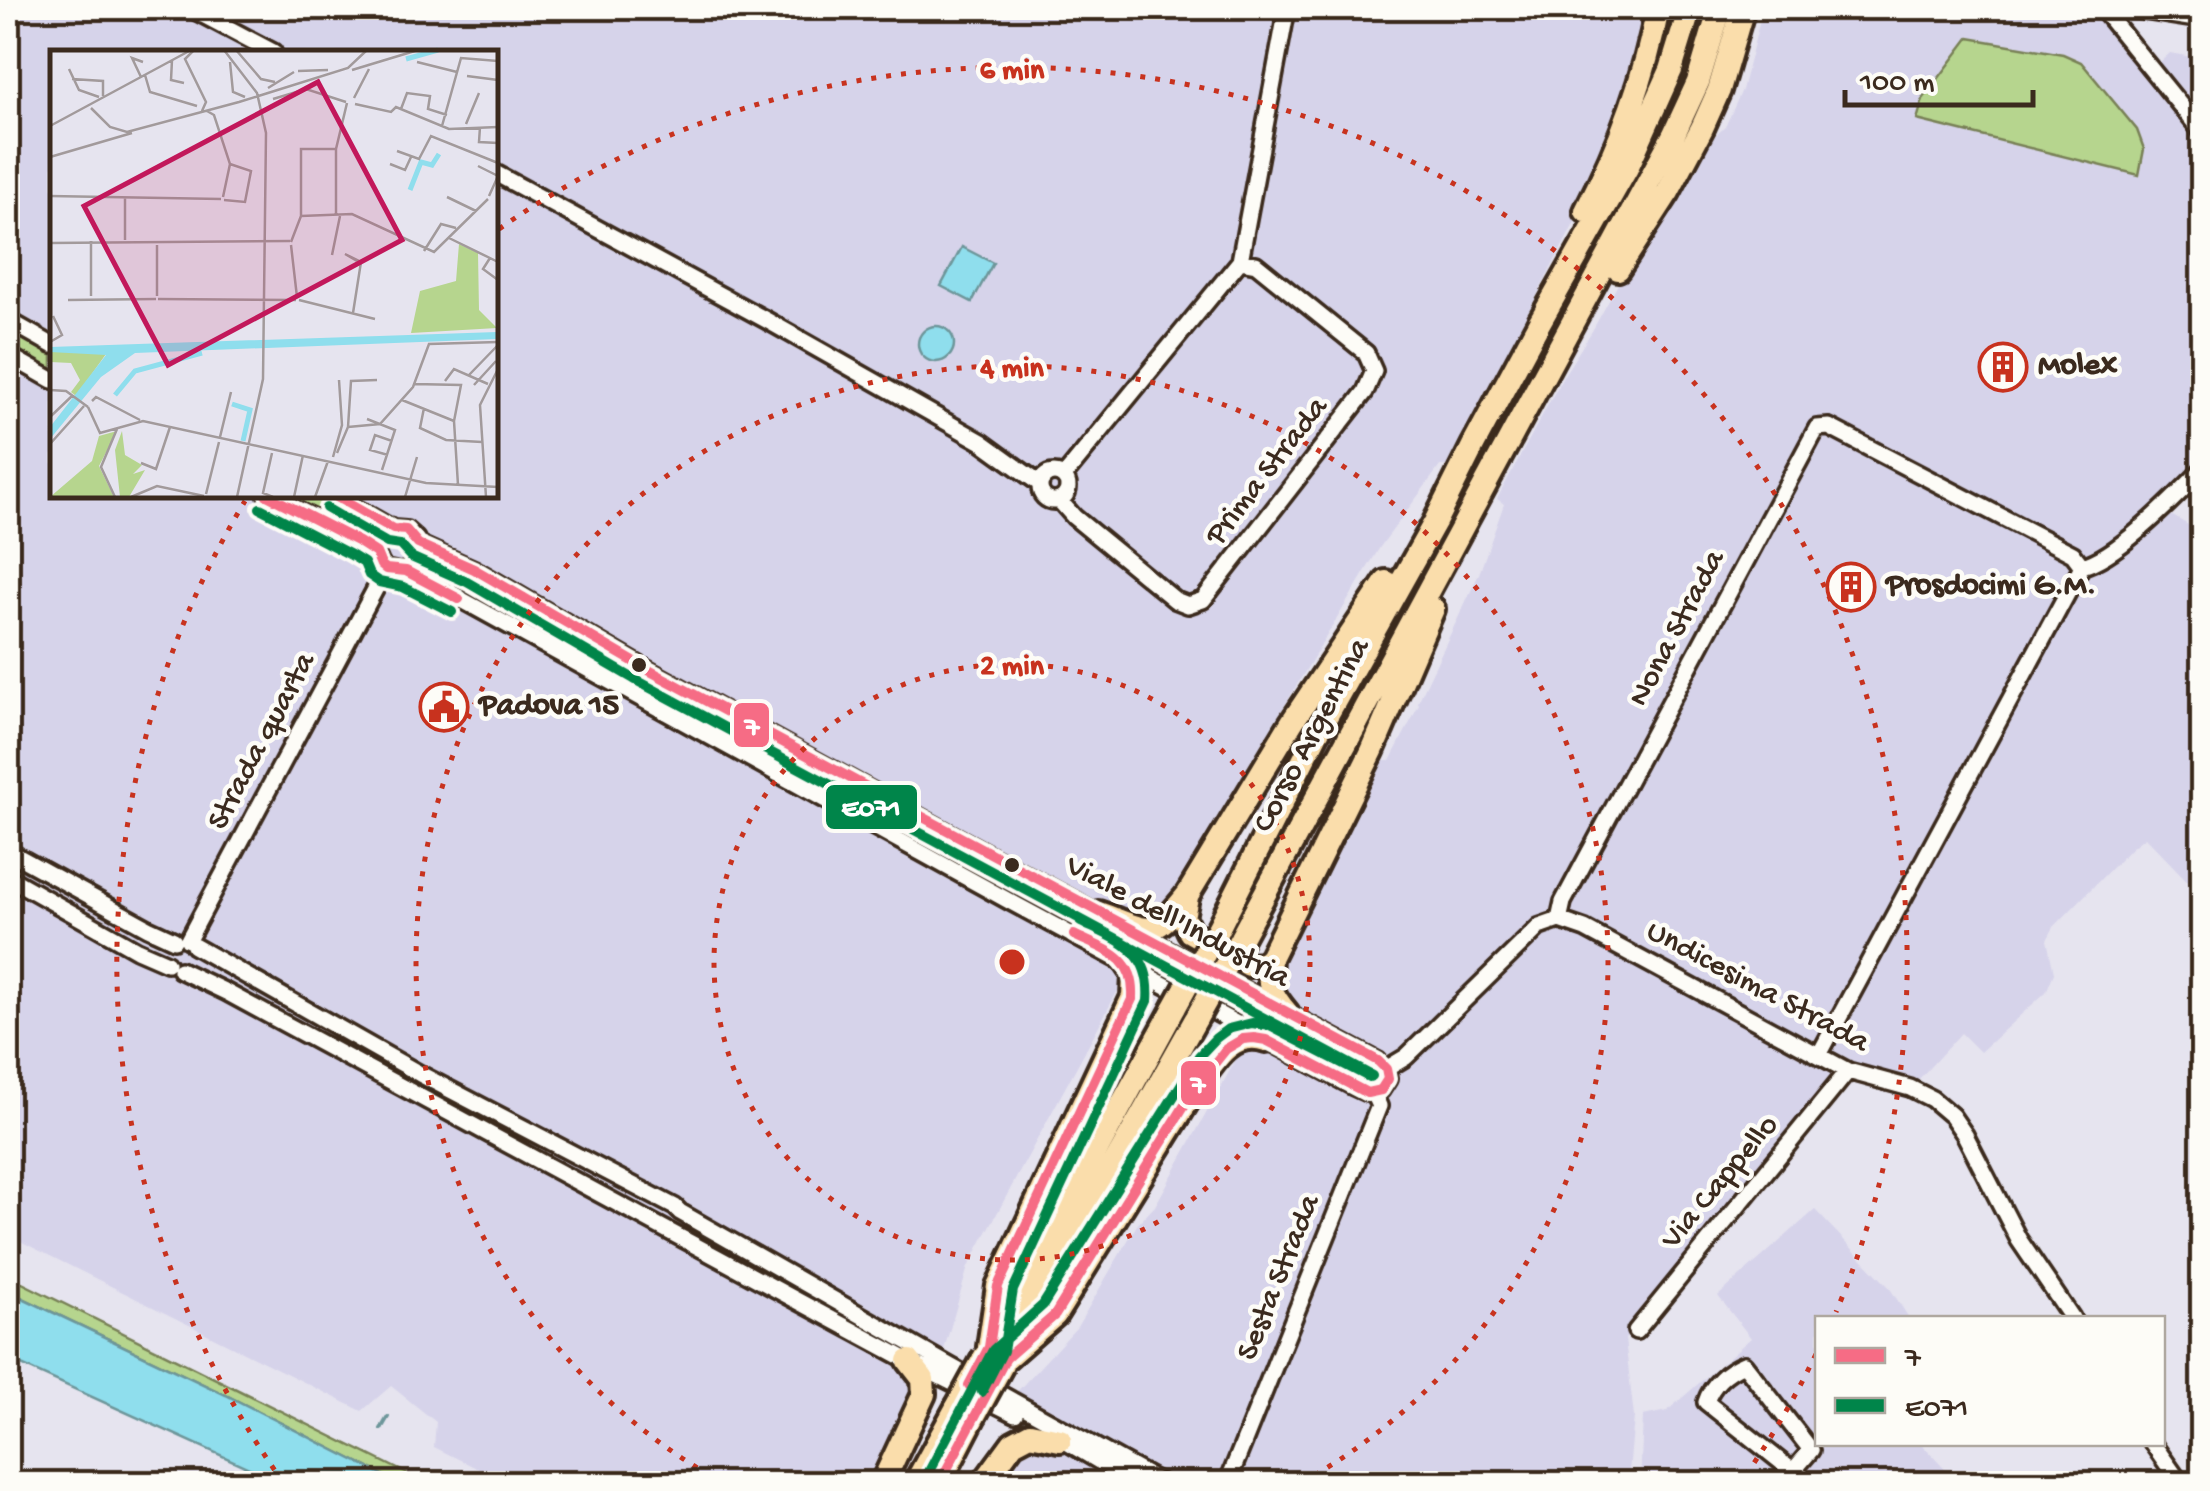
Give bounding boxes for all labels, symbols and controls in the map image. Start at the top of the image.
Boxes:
scale bar [1845,45,2032,107]
inset map [50,50,498,498]
text: 6 min [980,55,1045,90]
text: 100 m [1859,67,1935,102]
building icon: Molex [1977,341,2029,393]
place label: Molex [2038,348,2117,386]
text: 4 min [979,353,1044,388]
street label: Prima Strada [1198,389,1338,554]
street label: Nona Strada [1621,543,1736,714]
building icon: Prosdocimi G.M. [1825,561,1877,613]
place label: Prosdocimi G.M. [1884,568,2096,606]
street label: Corso Argentina [1246,631,1381,840]
street label: Strada quarta [200,646,326,837]
text: 2 min [980,651,1045,686]
unlabelled marker [629,655,649,675]
public building icon: Padova 15 [418,681,470,733]
place label: Padova 15 [477,688,619,726]
line badge: 7 [732,701,771,749]
text: 7 [743,713,761,746]
line badge: E071 [824,783,919,831]
text: E071 [841,794,901,827]
street label: Viale dell'Industria [1057,847,1297,999]
unlabelled marker [1002,855,1022,875]
street label: Undicesima Strada [1639,913,1876,1063]
centre of rings [994,944,1030,980]
line badge: 7 [1179,1059,1218,1107]
text: 7 [1189,1071,1207,1104]
street label: Via Cappello [1653,1108,1788,1259]
street label: Sesta Strada [1230,1189,1331,1366]
legend [1815,1316,2165,1446]
text: 7 [1904,1343,1922,1378]
text: E071 [1905,1393,1968,1428]

